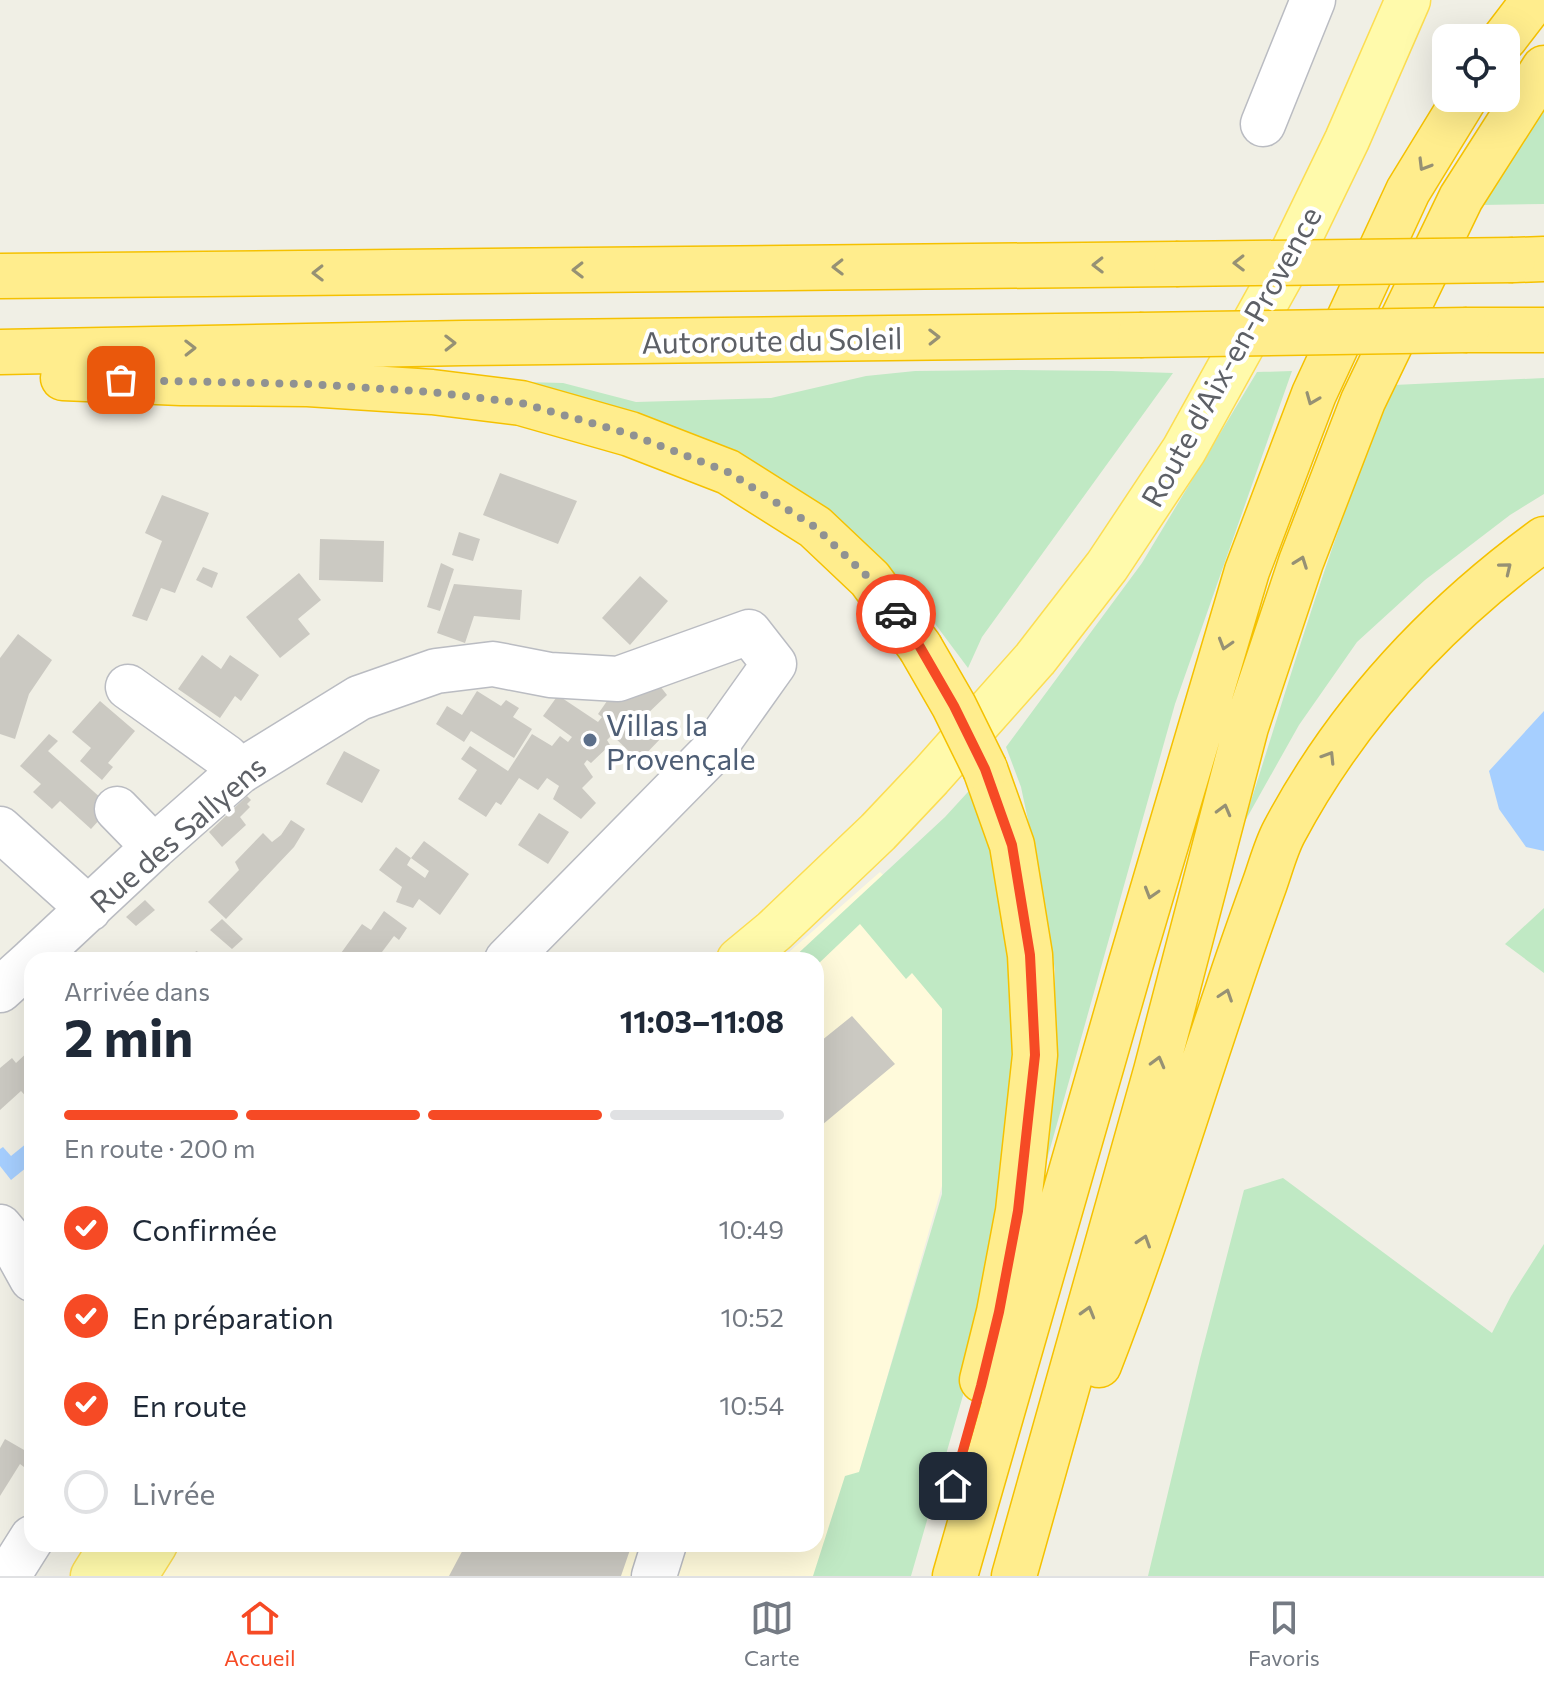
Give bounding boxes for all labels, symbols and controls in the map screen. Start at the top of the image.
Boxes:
map controls [1432,24,1520,112]
button: locate [1432,24,1520,112]
one-way arrow [1419,156,1434,171]
street label: Route d'Aix-en-Provence [1132,199,1328,513]
one-way arrow [1232,254,1245,272]
one-way arrow [1091,256,1104,274]
one-way arrow [831,258,844,276]
one-way arrow [571,261,584,279]
one-way arrow [311,264,324,281]
street label: Autoroute du Soleil [641,318,903,360]
one-way arrow [928,328,941,346]
one-way arrow [444,334,457,352]
one-way arrow [184,339,197,357]
pin [87,346,155,414]
icon: bag [99,358,143,402]
one-way arrow [1306,391,1322,405]
one-way arrow [1292,556,1308,570]
one-way arrow [1497,563,1511,578]
courier [856,574,936,654]
icon: car [874,592,918,636]
one-way arrow [1218,637,1234,650]
place label: Villas la Provençale [606,705,756,776]
marker: Villas la Provençale [581,731,599,749]
street label: Rue des Sallyens [81,747,273,919]
one-way arrow [1319,751,1335,766]
one-way arrow [1215,804,1232,818]
one-way arrow [1144,886,1160,900]
text: Arrivée dans [64,975,210,1006]
one-way arrow [1217,988,1233,1002]
text: 11:03–11:08 [620,1002,784,1039]
text: 2 min [64,1004,193,1068]
one-way arrow [1148,1055,1165,1069]
text: En route · 200 m [64,1132,256,1163]
icon: check [64,1206,108,1250]
text: Confirmée [132,1210,277,1247]
text: 10:49 [718,1213,784,1244]
one-way arrow [1135,1235,1151,1249]
icon: check [64,1294,108,1338]
text: En préparation [132,1298,334,1335]
text: 10:52 [720,1301,784,1332]
one-way arrow [1079,1306,1095,1320]
icon: check [64,1382,108,1426]
text: En route [132,1386,247,1423]
text: 10:54 [719,1389,784,1420]
pin [919,1452,987,1520]
icon: home [931,1464,975,1508]
text: Livrée [132,1474,215,1511]
tab: Accueil [224,1596,296,1671]
tab: Carte [744,1596,800,1671]
tab: Favoris [1248,1596,1320,1671]

